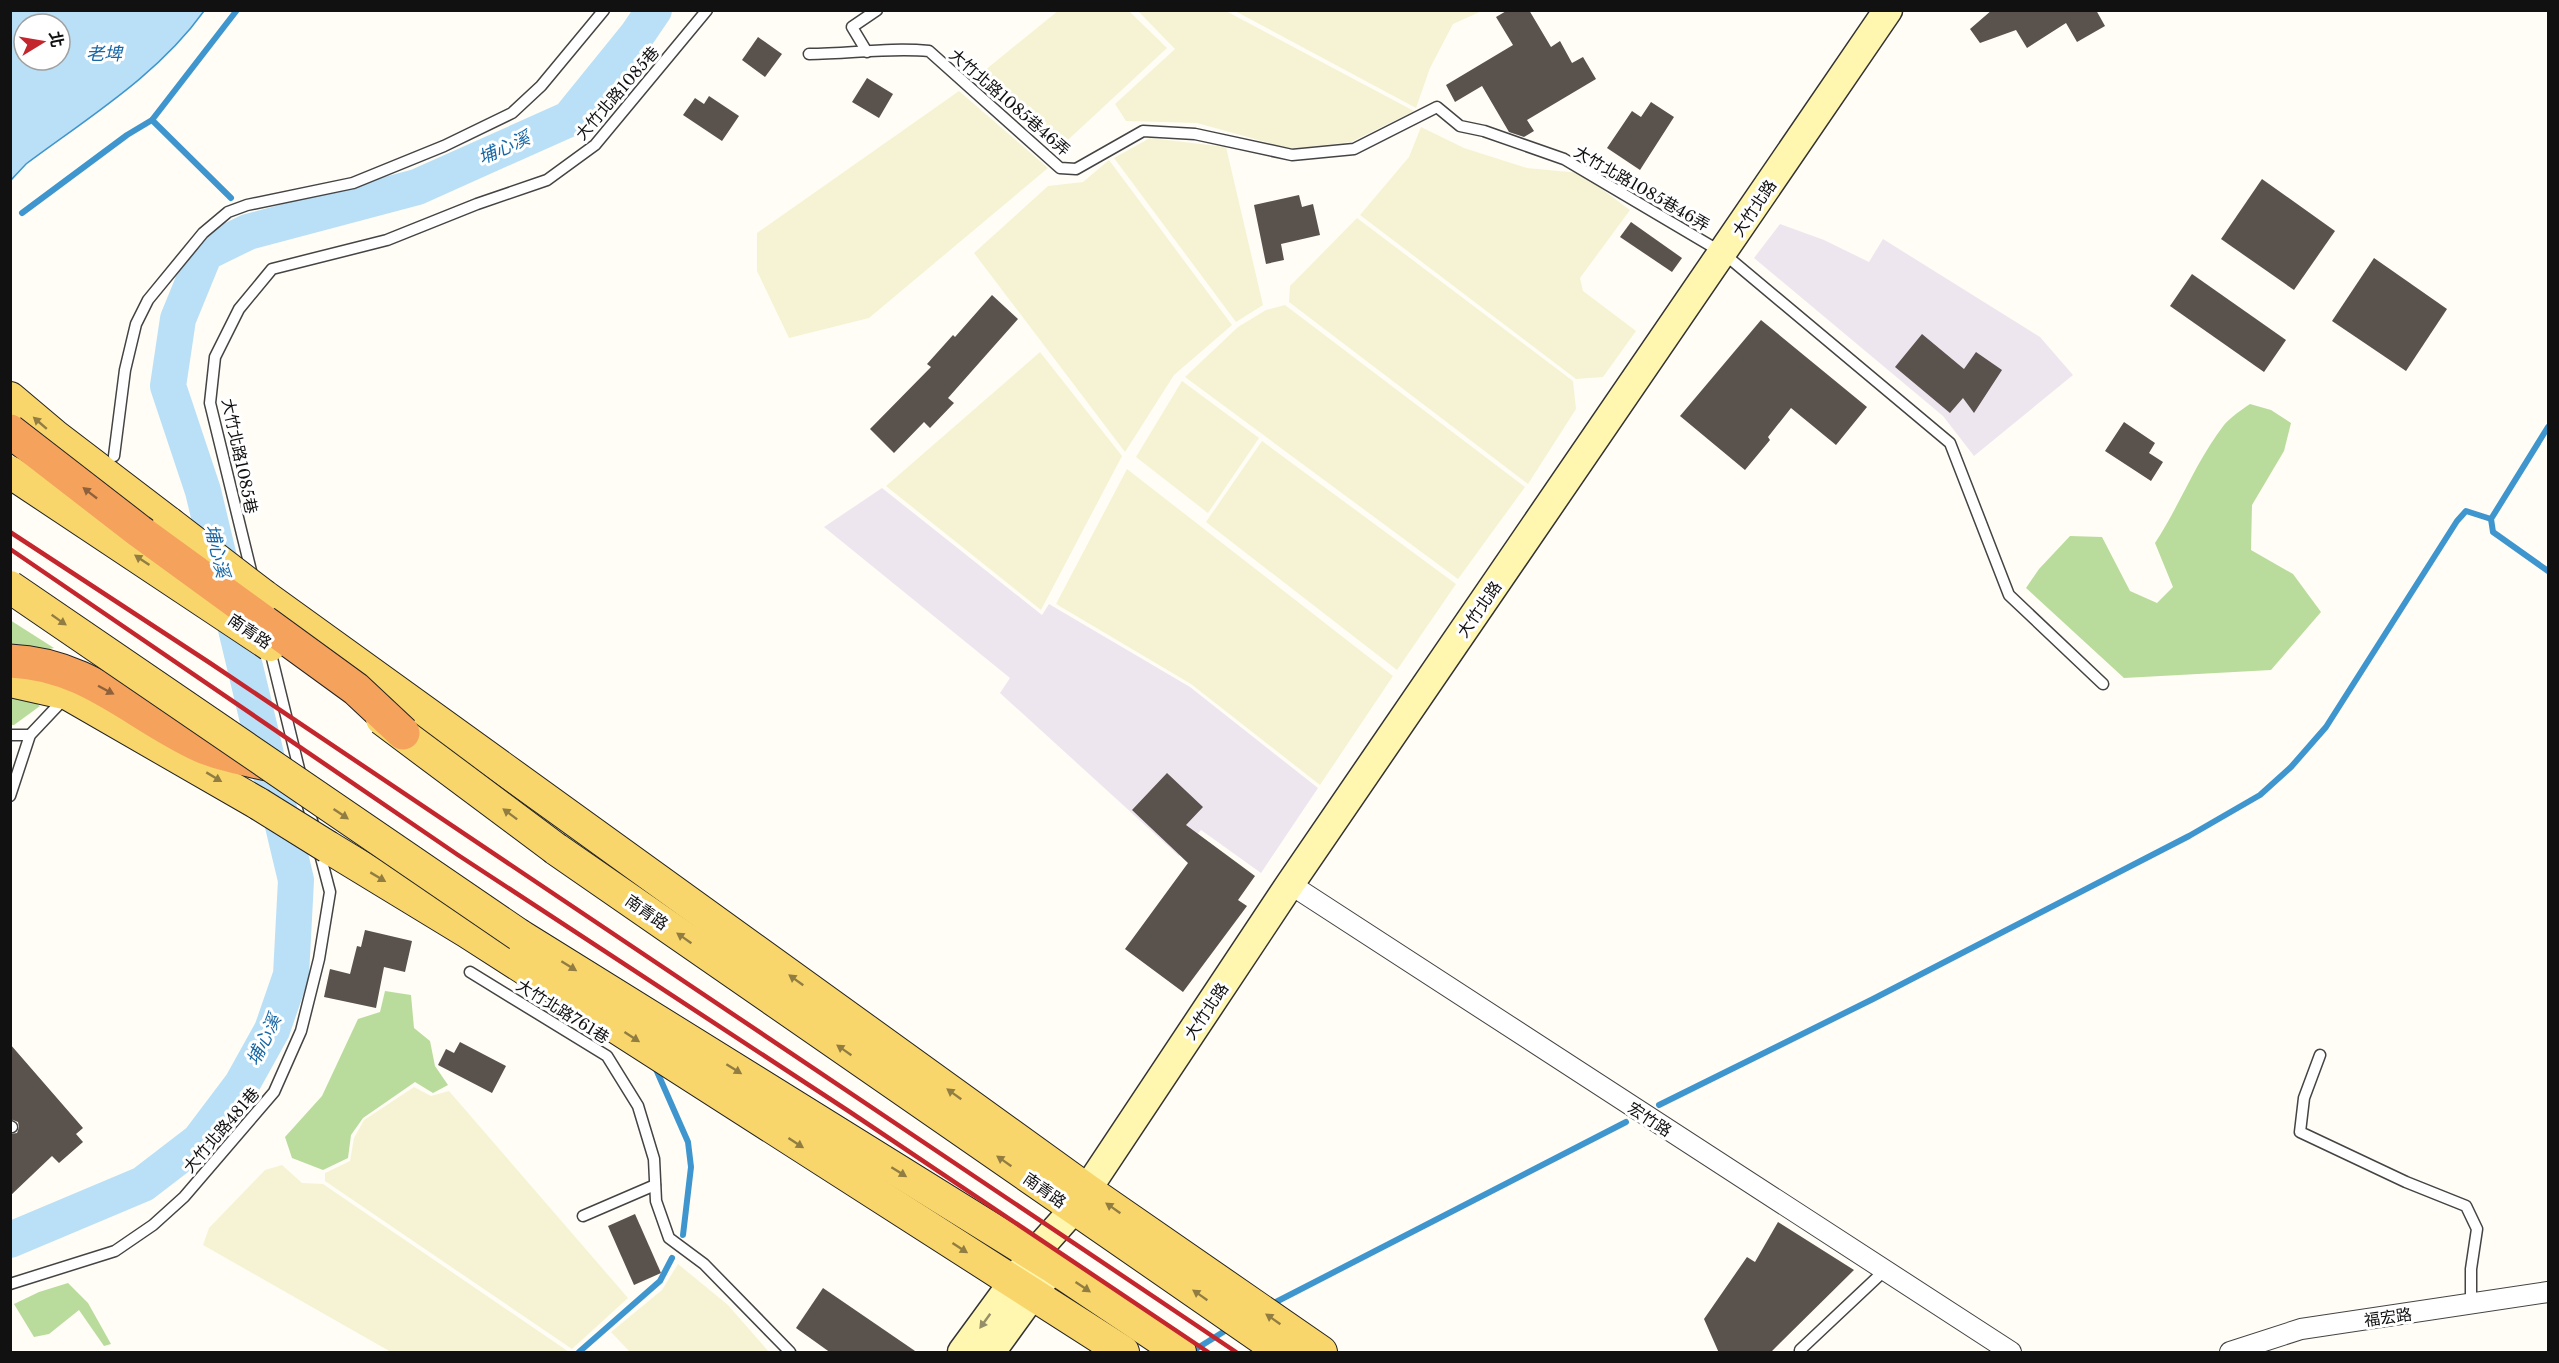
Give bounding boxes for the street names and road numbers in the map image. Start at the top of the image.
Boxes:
street label: 大竹北路1085巷 [571,42,663,144]
street label: 大竹北路1085巷46弄 [946,44,1074,160]
street label: 大竹北路1085巷46弄 [1571,141,1713,235]
street label: 大竹北路 [1728,176,1780,240]
street label: 大竹北路1085巷 [218,397,262,515]
street label: 大竹北路 [1452,577,1506,641]
street label: 南青路 [225,609,275,653]
street label: 南青路 [622,890,672,934]
street label: 大竹北路761巷 [513,975,613,1047]
street label: 大竹北路 [1180,979,1232,1043]
street label: 大竹北路481巷 [179,1083,263,1177]
street label: 宏竹路 [1624,1098,1676,1140]
street label: 南青路 [1020,1168,1070,1212]
street label: 福宏路 [2363,1304,2413,1330]

